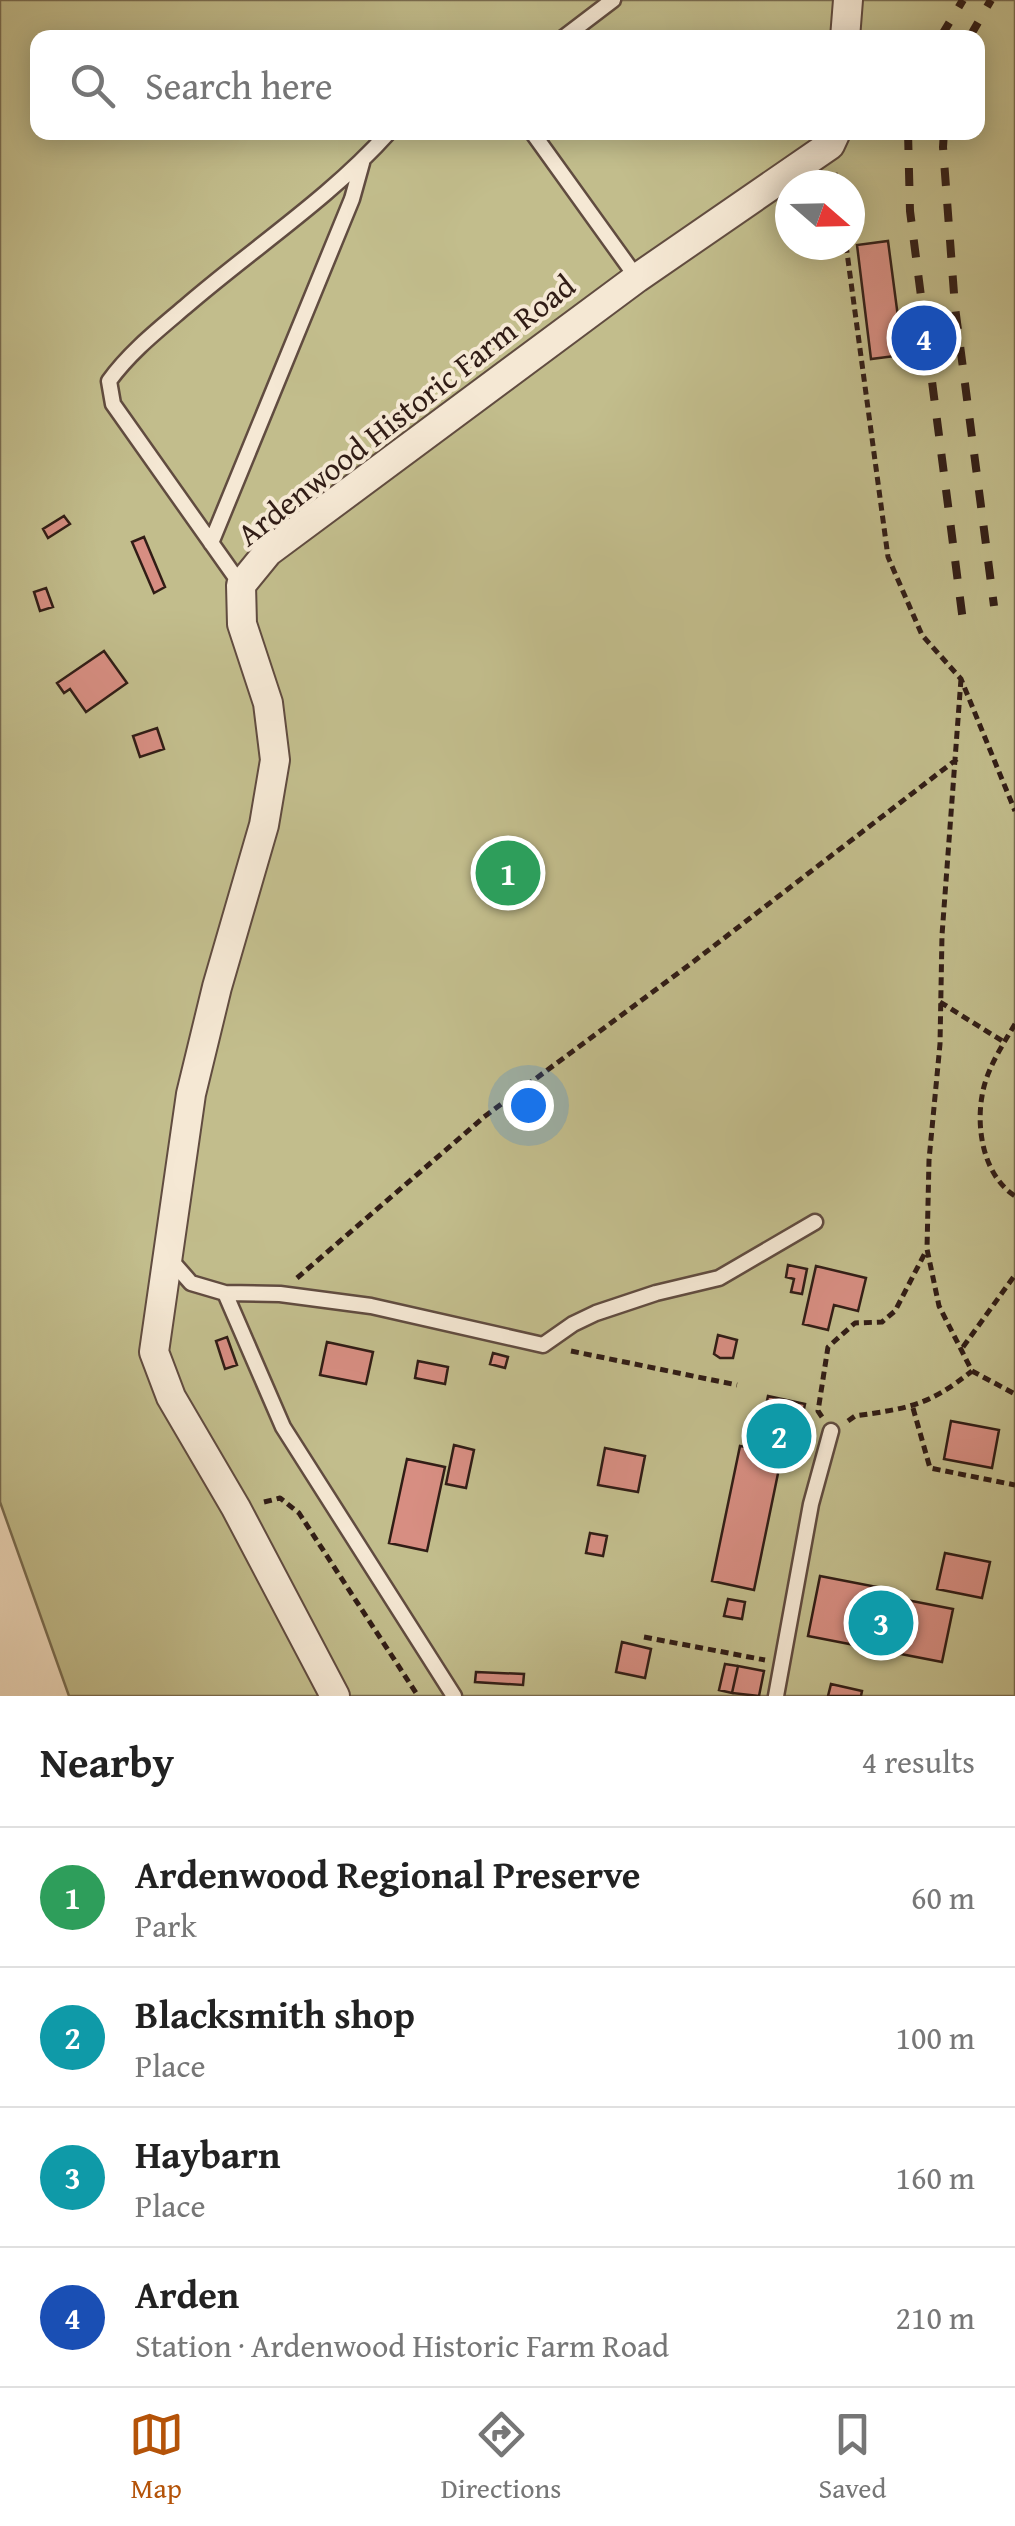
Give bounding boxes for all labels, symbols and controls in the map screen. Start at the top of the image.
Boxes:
search box [30,30,985,140]
text: Search here [145,57,333,113]
icon: search [65,58,120,113]
north arrow [775,170,865,260]
street label: Ardenwood Historic Farm Road [226,262,585,557]
pin: 4 [892,300,956,376]
pin: 1 [476,836,540,910]
your location [503,1080,554,1131]
pin: 2 [746,1398,812,1474]
pin: 3 [848,1586,914,1660]
text: Nearby [40,1731,174,1792]
text: 4 results [862,1738,975,1785]
text: Ardenwood Regional Preserve [135,1846,640,1902]
text: 1 [64,1874,81,1921]
text: 60 m [911,1874,975,1921]
text: Park [135,1902,197,1949]
text: Blacksmith shop [135,1986,415,2042]
text: 2 [64,2014,81,2061]
text: 100 m [896,2014,975,2061]
text: Place [135,2042,206,2089]
text: Haybarn [135,2126,280,2182]
text: 3 [64,2154,81,2201]
text: 160 m [896,2154,975,2201]
text: Place [135,2182,206,2229]
text: Arden [135,2266,239,2322]
text: 4 [64,2294,81,2341]
text: 210 m [896,2294,975,2341]
text: Station · Ardenwood Historic Farm Road [135,2322,669,2369]
tab: Map [129,2407,184,2508]
tab: Directions [441,2407,561,2508]
tab: Saved [819,2407,886,2508]

